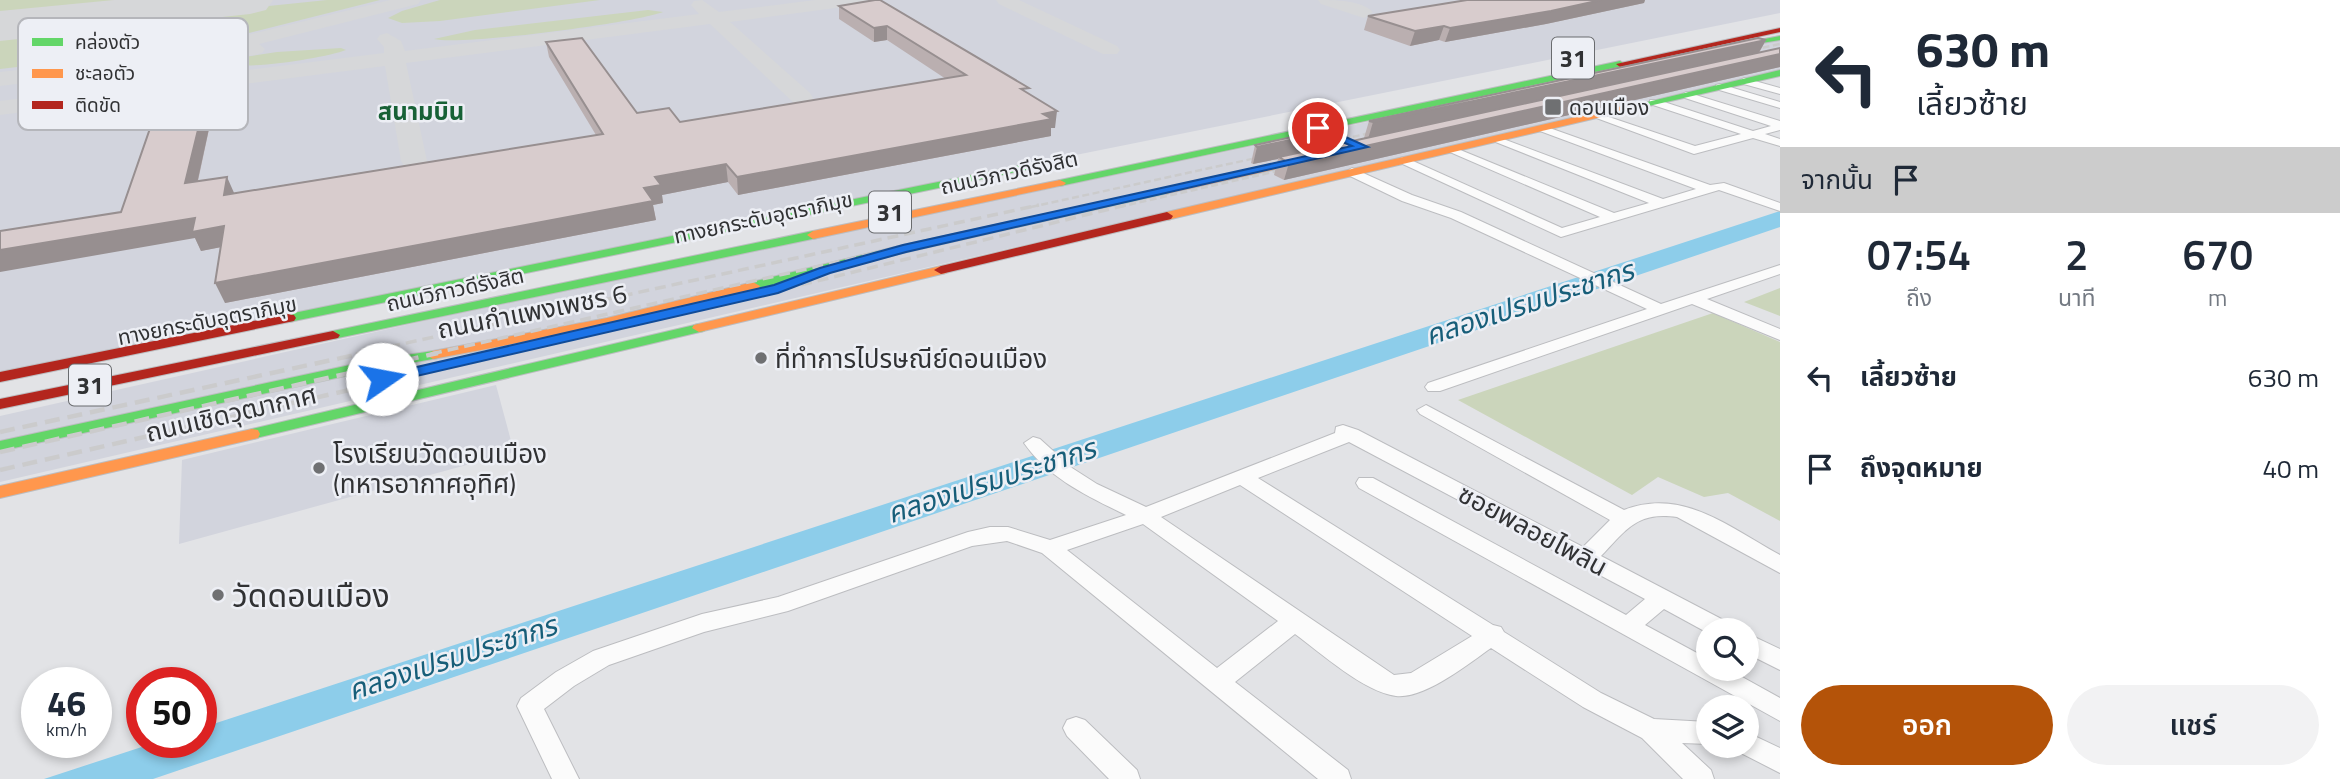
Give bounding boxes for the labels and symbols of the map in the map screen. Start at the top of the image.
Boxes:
legend [18,18,248,130]
text: คล่องตัว [75,27,140,56]
road number: 31 [1552,38,1594,78]
text: ชะลอตัว [75,58,135,87]
text: ติดขัด [75,90,121,119]
place label: ดอนเมือง [1569,91,1649,123]
district label: สนามบิน [378,93,464,129]
marker: ดอนเมือง [1543,97,1563,117]
pin [1288,98,1348,158]
street label: ถนนวิภาวดีรังสิต [937,142,1081,202]
street label: ทางยกระดับอุตราภิมุข [671,182,855,252]
road number: 31 [869,192,911,232]
water label: คลองเปรมประชากร [1419,247,1641,356]
street label: ถนนวิภาวดีรังสิต [383,259,527,319]
street label: ถนนกำแพงเพชร 6 [434,273,630,349]
street label: ทางยกระดับอุตราภิมุข [115,287,299,353]
place label: ที่ทำการไปรษณีย์ดอนเมือง [775,339,1047,378]
position arrow [345,342,419,416]
marker: ที่ทำการไปรษณีย์ดอนเมือง [753,350,769,366]
road number: 31 [69,364,111,406]
street label: ถนนเชิดวุฒากาศ [142,374,320,452]
water label: คลองเปรมประชากร [881,425,1103,534]
place label: โรงเรียนวัดดอนเมือง (ทหารอากาศอุทิศ) [333,434,547,503]
marker: โรงเรียนวัดดอนเมือง (ทหารอากาศอุทิศ) [311,460,327,476]
street label: ซอยพลอยไพลิน [1451,474,1615,586]
place label: วัดดอนเมือง [232,571,390,619]
marker: วัดดอนเมือง [210,587,226,603]
water label: คลองเปรมประชากร [342,602,564,711]
speed limit sign: 50 [126,667,217,758]

